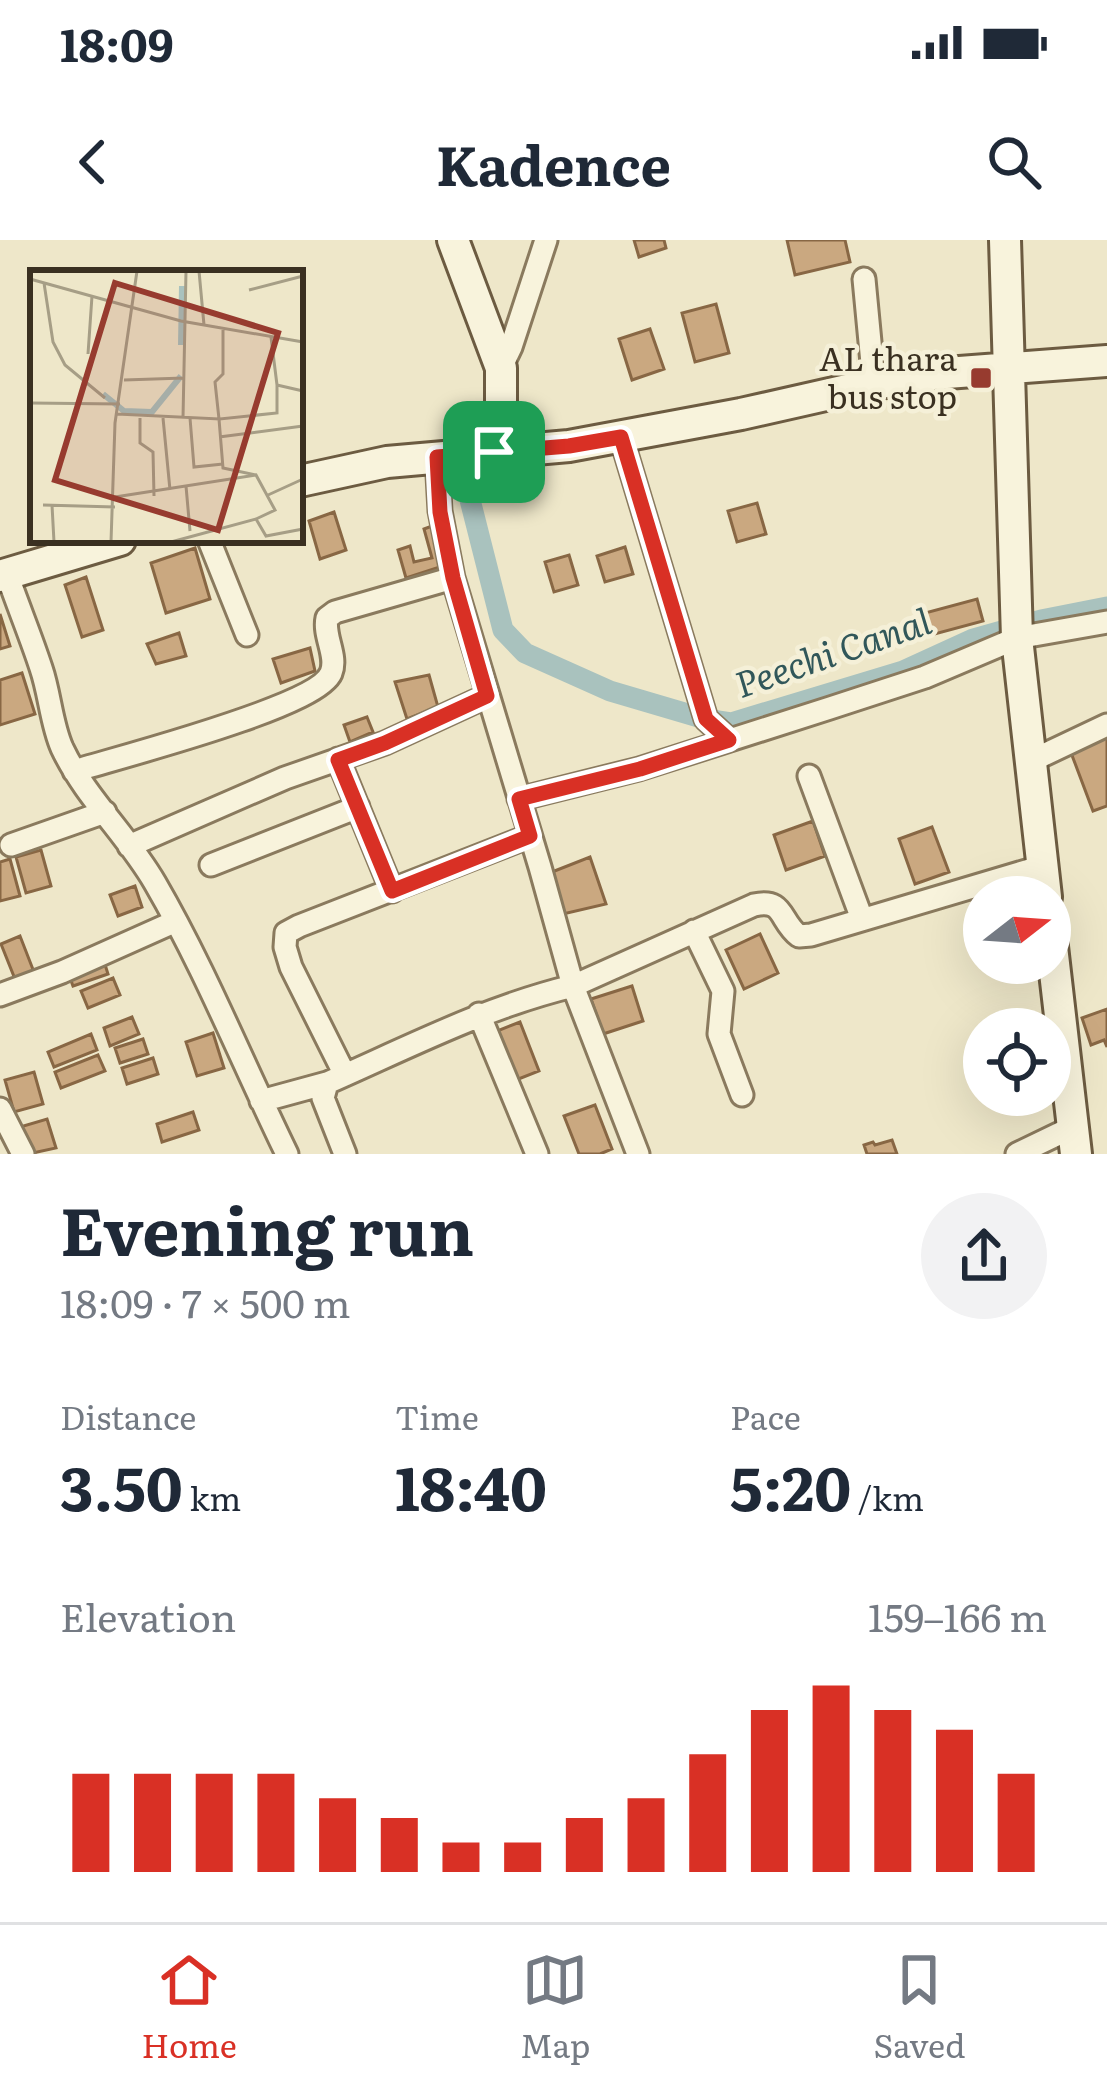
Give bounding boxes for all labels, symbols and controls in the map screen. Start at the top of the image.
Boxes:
text: 18:09 [60,9,174,76]
text: Kadence [436,122,671,203]
icon: back [60,129,126,195]
icon: search [981,129,1047,195]
inset map [30,270,303,543]
place label: AL thara bus stop [819,332,957,419]
marker: AL thara bus stop [968,365,994,391]
pin [443,401,545,503]
icon: arrive [461,419,527,485]
water label: Peechi Canal [727,592,938,709]
north arrow [963,876,1071,984]
map controls [963,876,1071,1116]
button: locate [963,1008,1071,1116]
text: Evening run [60,1178,474,1276]
button: share [921,1193,1047,1319]
text: 18:09 · 7 × 500 m [60,1272,350,1330]
text: Distance [60,1391,196,1440]
text: Time [395,1391,479,1440]
text: Pace [730,1391,801,1440]
text: 3.50 [60,1440,183,1529]
text: 18:40 [395,1440,547,1529]
text: 5:20 [730,1440,851,1529]
text: km [183,1472,241,1521]
text: /km [851,1472,924,1521]
text: Elevation [60,1586,236,1644]
text: 159–166 m [868,1586,1047,1644]
tab: Home [142,1947,237,2068]
tab: Map [520,1947,590,2068]
tab: Saved [874,1947,965,2068]

